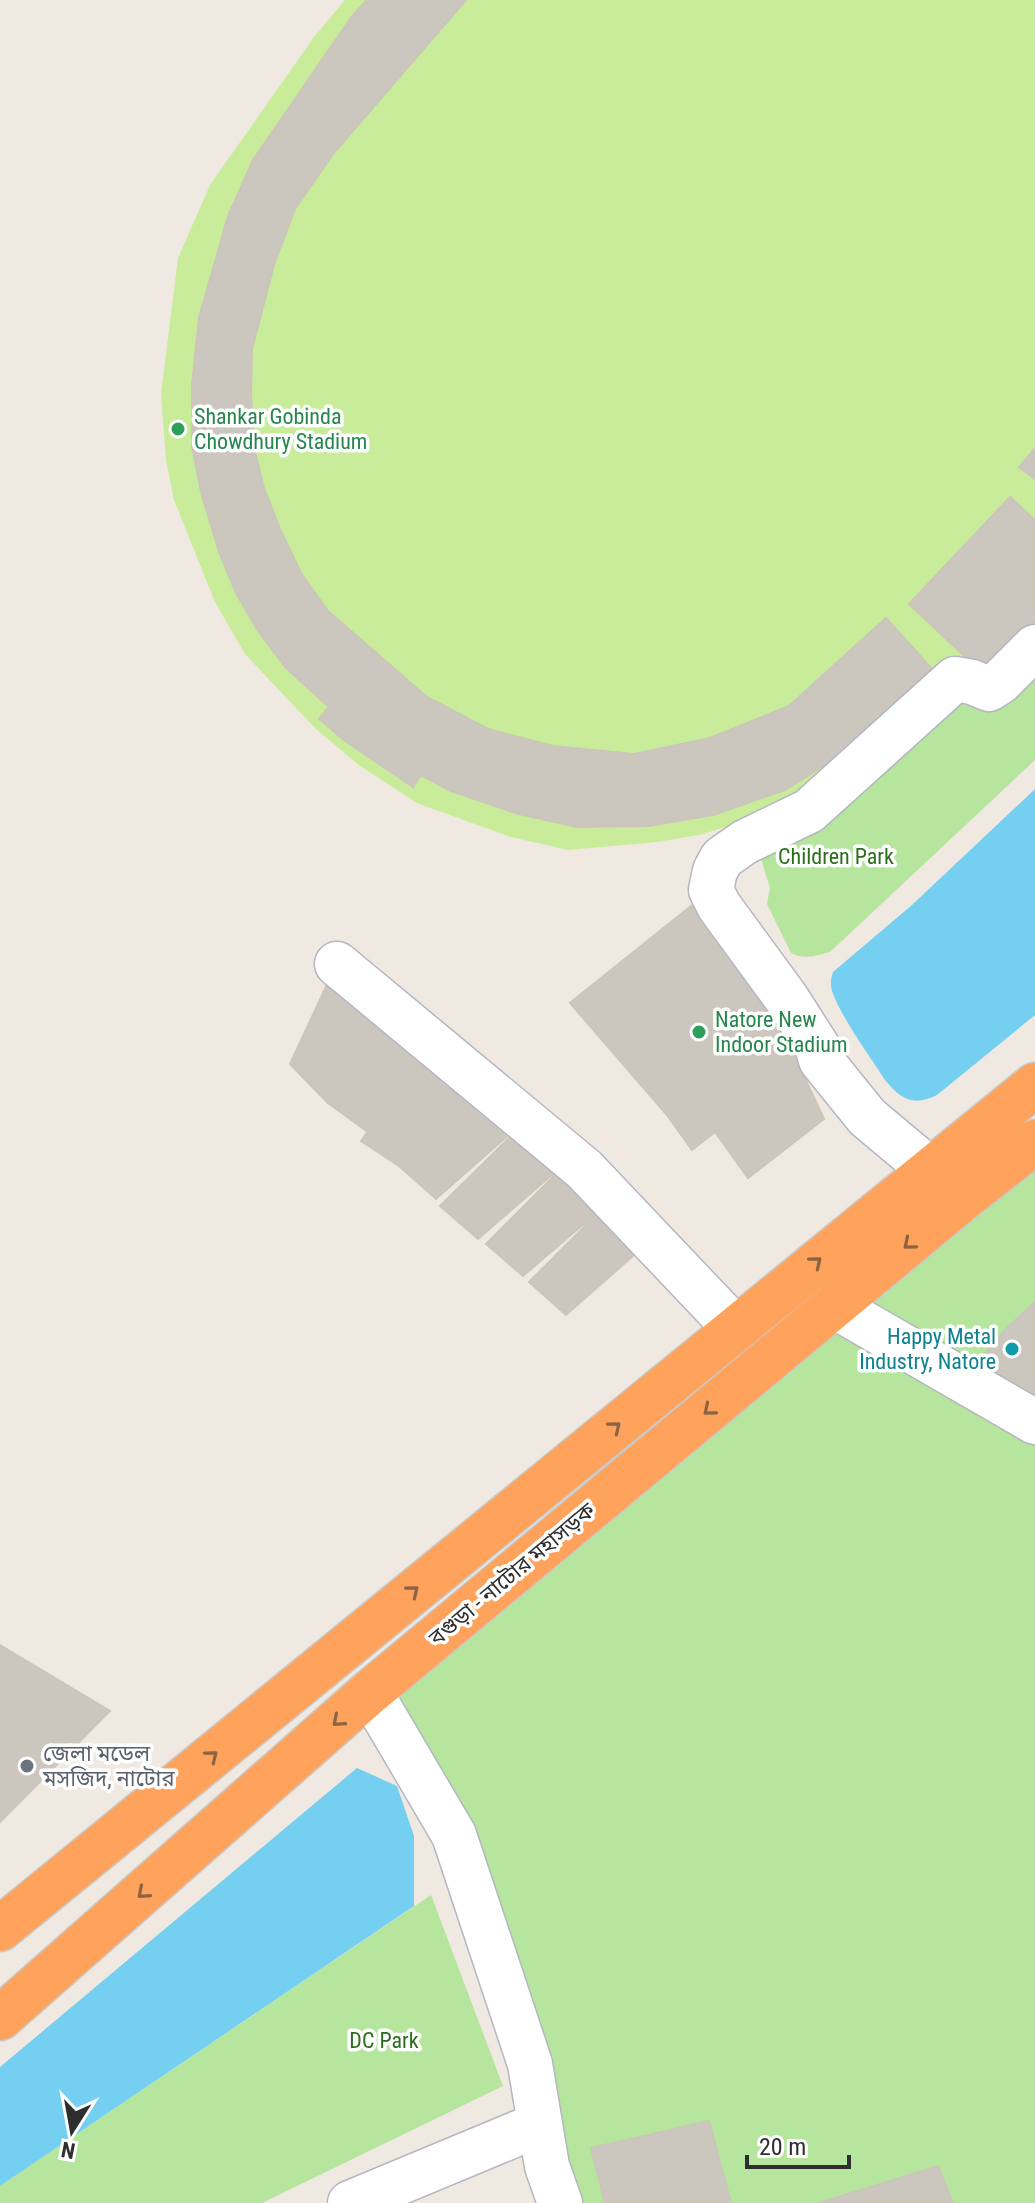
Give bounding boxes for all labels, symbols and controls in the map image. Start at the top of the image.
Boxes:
place label: Shankar Gobinda Chowdhury Stadium [194,404,367,454]
marker: Shankar Gobinda Chowdhury Stadium [169,420,187,438]
park label: Children Park [778,844,894,869]
place label: Natore New Indoor Stadium [715,1007,848,1057]
marker: Natore New Indoor Stadium [690,1023,708,1041]
one-way arrow [903,1234,918,1249]
one-way arrow [807,1257,821,1272]
place label: Happy Metal Industry, Natore [859,1324,996,1374]
marker: Happy Metal Industry, Natore [1003,1340,1021,1358]
one-way arrow [704,1400,718,1415]
one-way arrow [605,1422,620,1436]
street label: বগুড়া - নাটোর মহাসড়ক [423,1497,600,1651]
one-way arrow [404,1586,419,1601]
one-way arrow [332,1711,347,1725]
place label: জেলা মডেল মসজিদ, নাটোর [42,1741,175,1791]
one-way arrow [203,1751,217,1766]
marker: জেলা মডেল মসজিদ, নাটোর [18,1757,36,1775]
one-way arrow [137,1883,152,1897]
park label: DC Park [349,2028,419,2053]
north arrow [32,2091,112,2171]
scale bar [747,2119,849,2169]
text: 20 m [759,2133,806,2161]
text: N [59,2137,77,2164]

